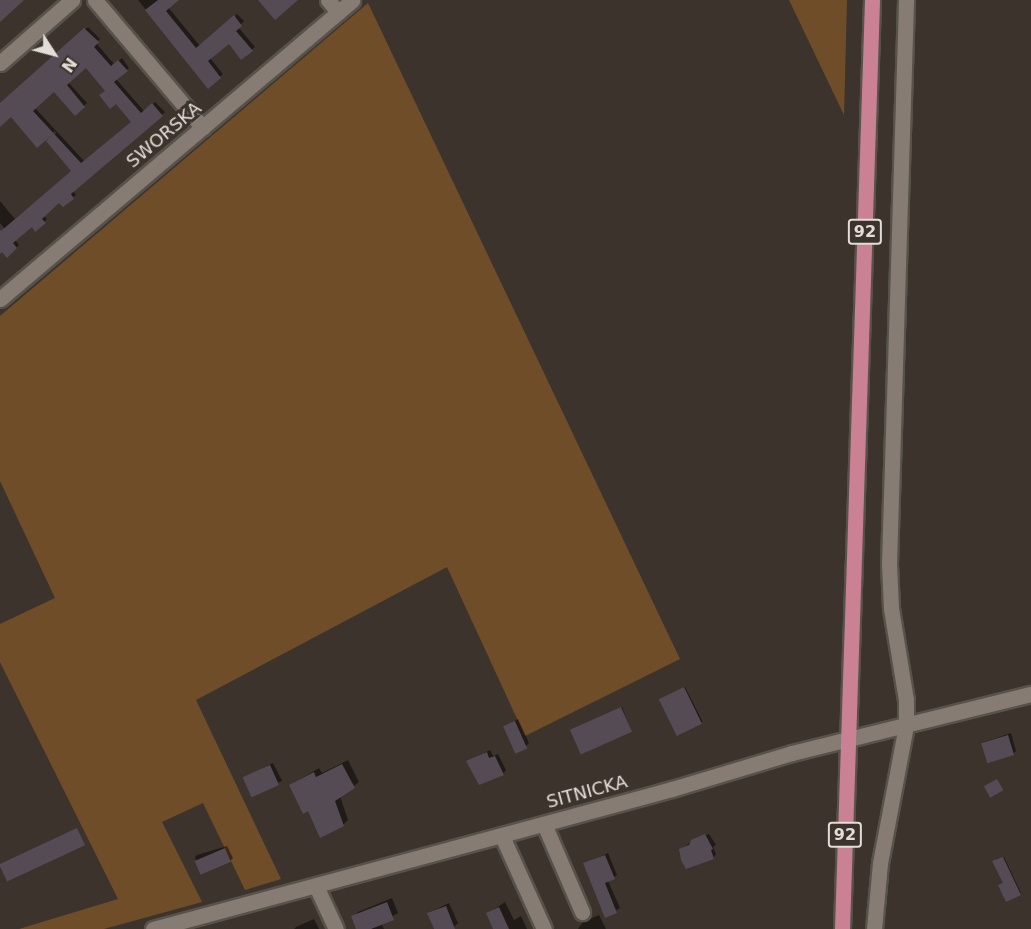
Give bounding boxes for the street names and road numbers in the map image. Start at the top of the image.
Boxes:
street label: SWORSKA [122,97,206,173]
road number: 92 [847,219,883,245]
street label: SITNICKA [544,771,630,813]
road number: 92 [827,822,863,848]

